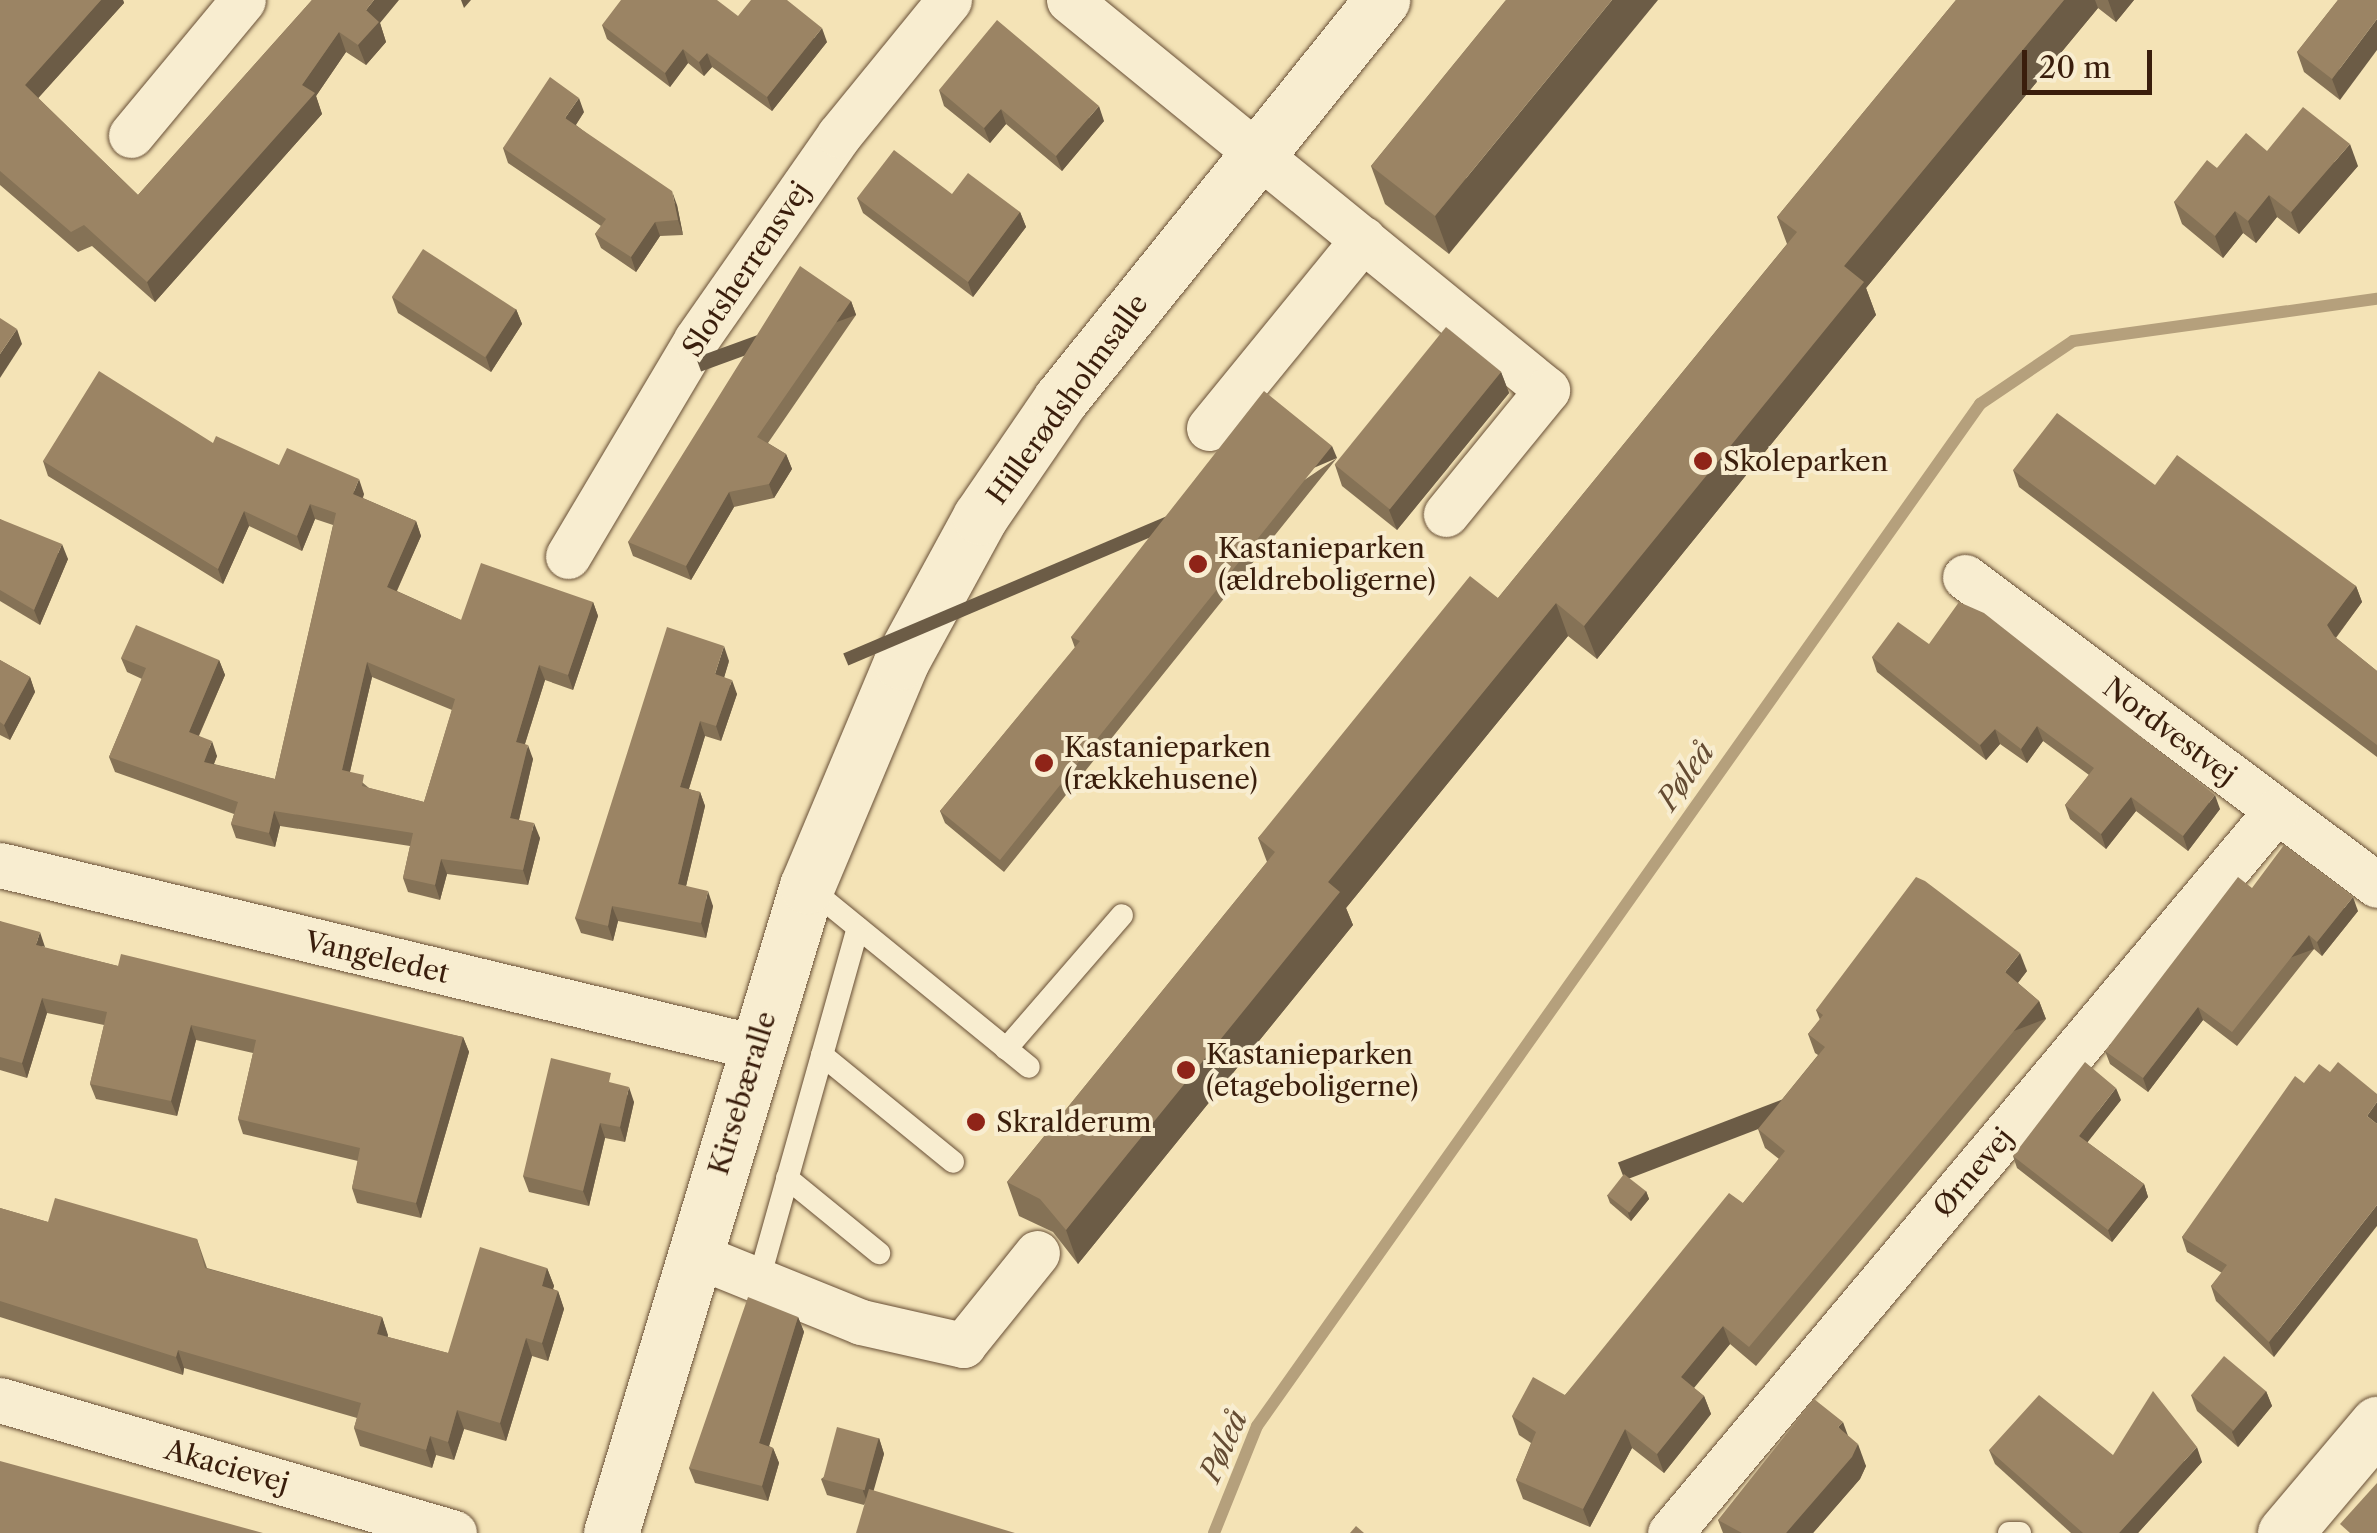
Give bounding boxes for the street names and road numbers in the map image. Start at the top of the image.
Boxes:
street label: Slotsherrensvej [675,175,817,363]
street label: Hillerødsholmsalle [980,287,1154,511]
street label: Nordvestvej [2097,670,2243,792]
street label: Vangeledet [302,924,452,990]
street label: Kirsebæralle [701,1007,783,1179]
street label: Ørnevej [1926,1121,2020,1223]
street label: Akacievej [161,1432,293,1500]

